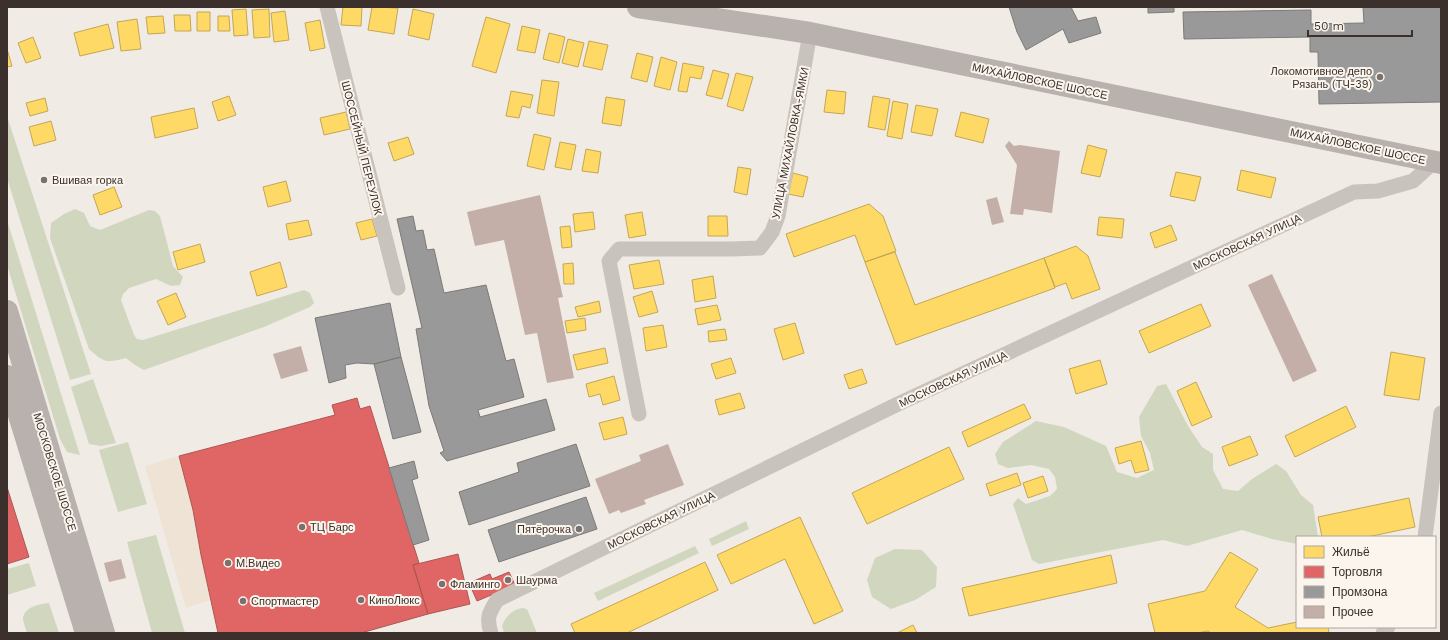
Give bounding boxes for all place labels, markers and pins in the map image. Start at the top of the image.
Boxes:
place label: Локомотивное депо Рязань (ТЧ-39) [1270,65,1372,91]
marker: Локомотивное депо Рязань (ТЧ-39) [1375,72,1385,82]
place label: Вшивая горка [52,174,124,187]
marker: Вшивая горка [39,175,49,185]
place label: ТЦ Барс [310,521,354,534]
marker: ТЦ Барс [297,522,307,532]
place label: Пятёрочка [517,523,572,536]
marker: Пятёрочка [574,524,584,534]
place label: М.Видео [236,557,280,570]
marker: М.Видео [223,558,233,568]
place label: Шаурма [516,574,558,587]
marker: Шаурма [503,575,513,585]
place label: Фламинго [450,578,500,591]
marker: Фламинго [437,579,447,589]
place label: КиноЛюкс [369,594,420,607]
place label: Спортмастер [251,595,318,608]
marker: КиноЛюкс [356,595,366,605]
marker: Спортмастер [238,596,248,606]

